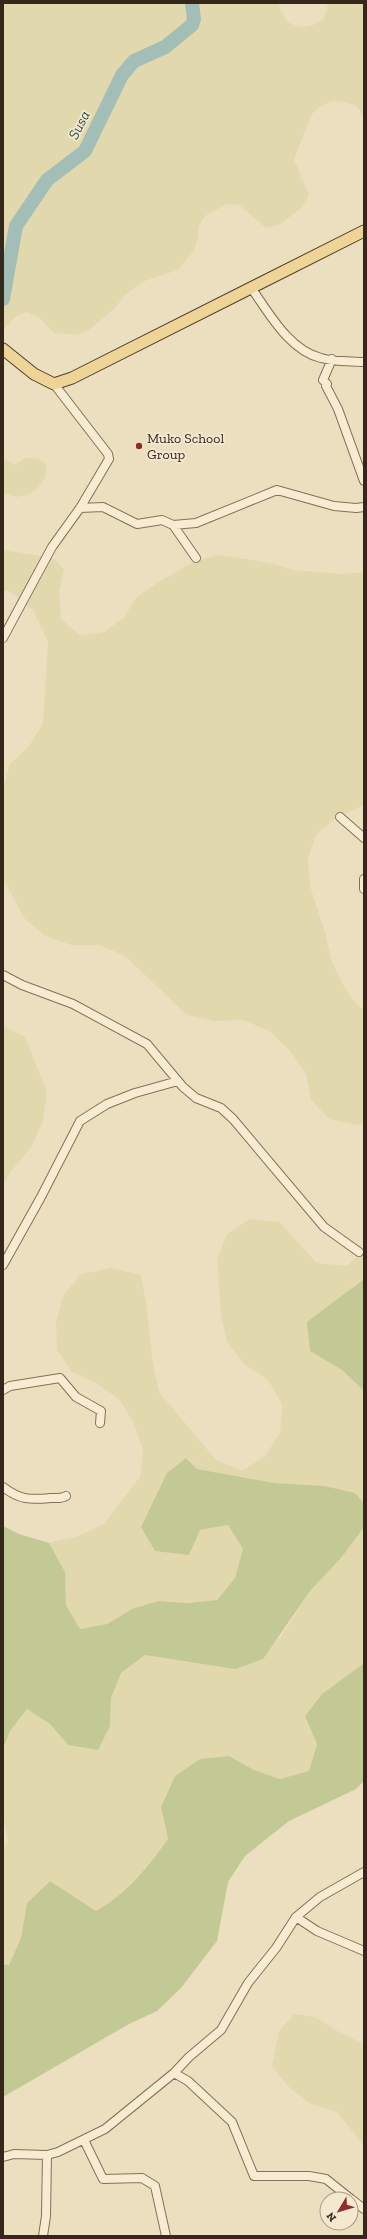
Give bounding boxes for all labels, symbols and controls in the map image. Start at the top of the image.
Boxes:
water label: Susa [64,108,94,142]
place label: Muko School Group [147,430,224,463]
marker: Muko School Group [134,441,144,451]
north arrow [319,2191,359,2231]
text: N [323,2209,339,2224]

